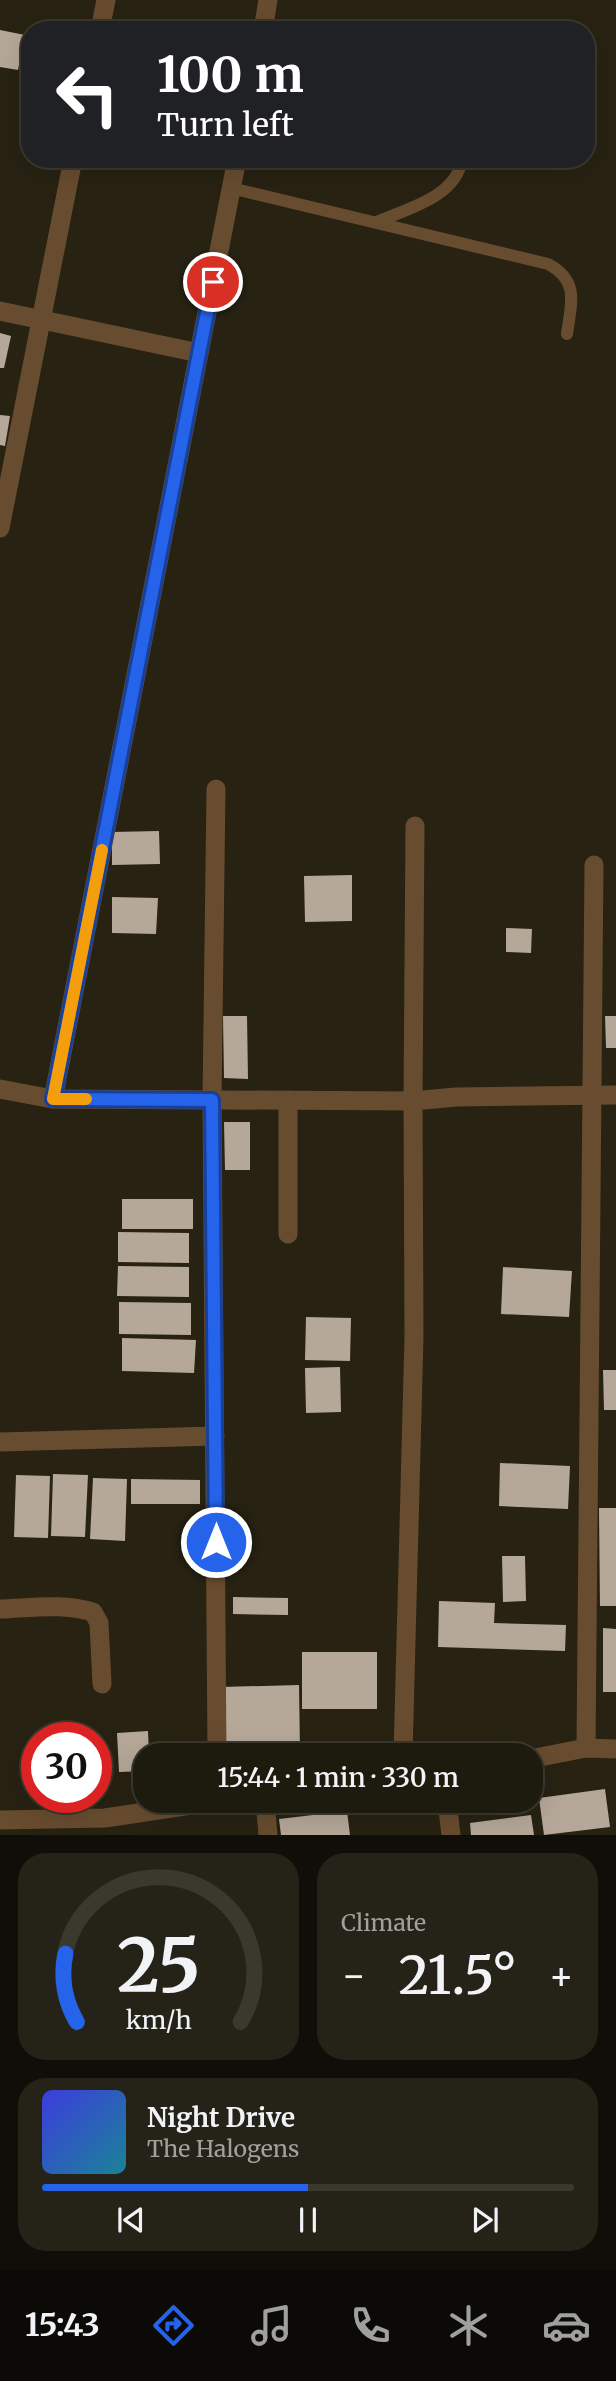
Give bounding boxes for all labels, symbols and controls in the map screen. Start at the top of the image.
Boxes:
text: 100 m [157,44,304,105]
icon: left [42,49,133,140]
text: Turn left [157,105,294,145]
pin [183,252,243,312]
icon: arrive [194,263,232,301]
position arrow [179,1505,253,1579]
speed limit sign: 30 [21,1722,112,1813]
text: 15:44 · 1 min · 330 m [217,1761,459,1794]
text: Climate [341,1908,426,1937]
text: 25 [117,1921,200,2013]
text: 21.5° [398,1943,517,2008]
text: − [341,1952,366,1999]
text: + [549,1952,574,1999]
text: km/h [125,2004,192,2036]
text: Night Drive [147,2101,295,2134]
text: The Halogens [147,2134,299,2163]
icon: previous [112,2201,150,2239]
icon: pause [289,2201,327,2239]
icon: next [466,2201,504,2239]
icon: directions [149,2301,198,2350]
icon: music [247,2301,296,2350]
icon: phone [346,2301,395,2350]
icon: climate [444,2301,493,2350]
icon: car [542,2301,591,2350]
text: 15:43 [25,2305,100,2345]

